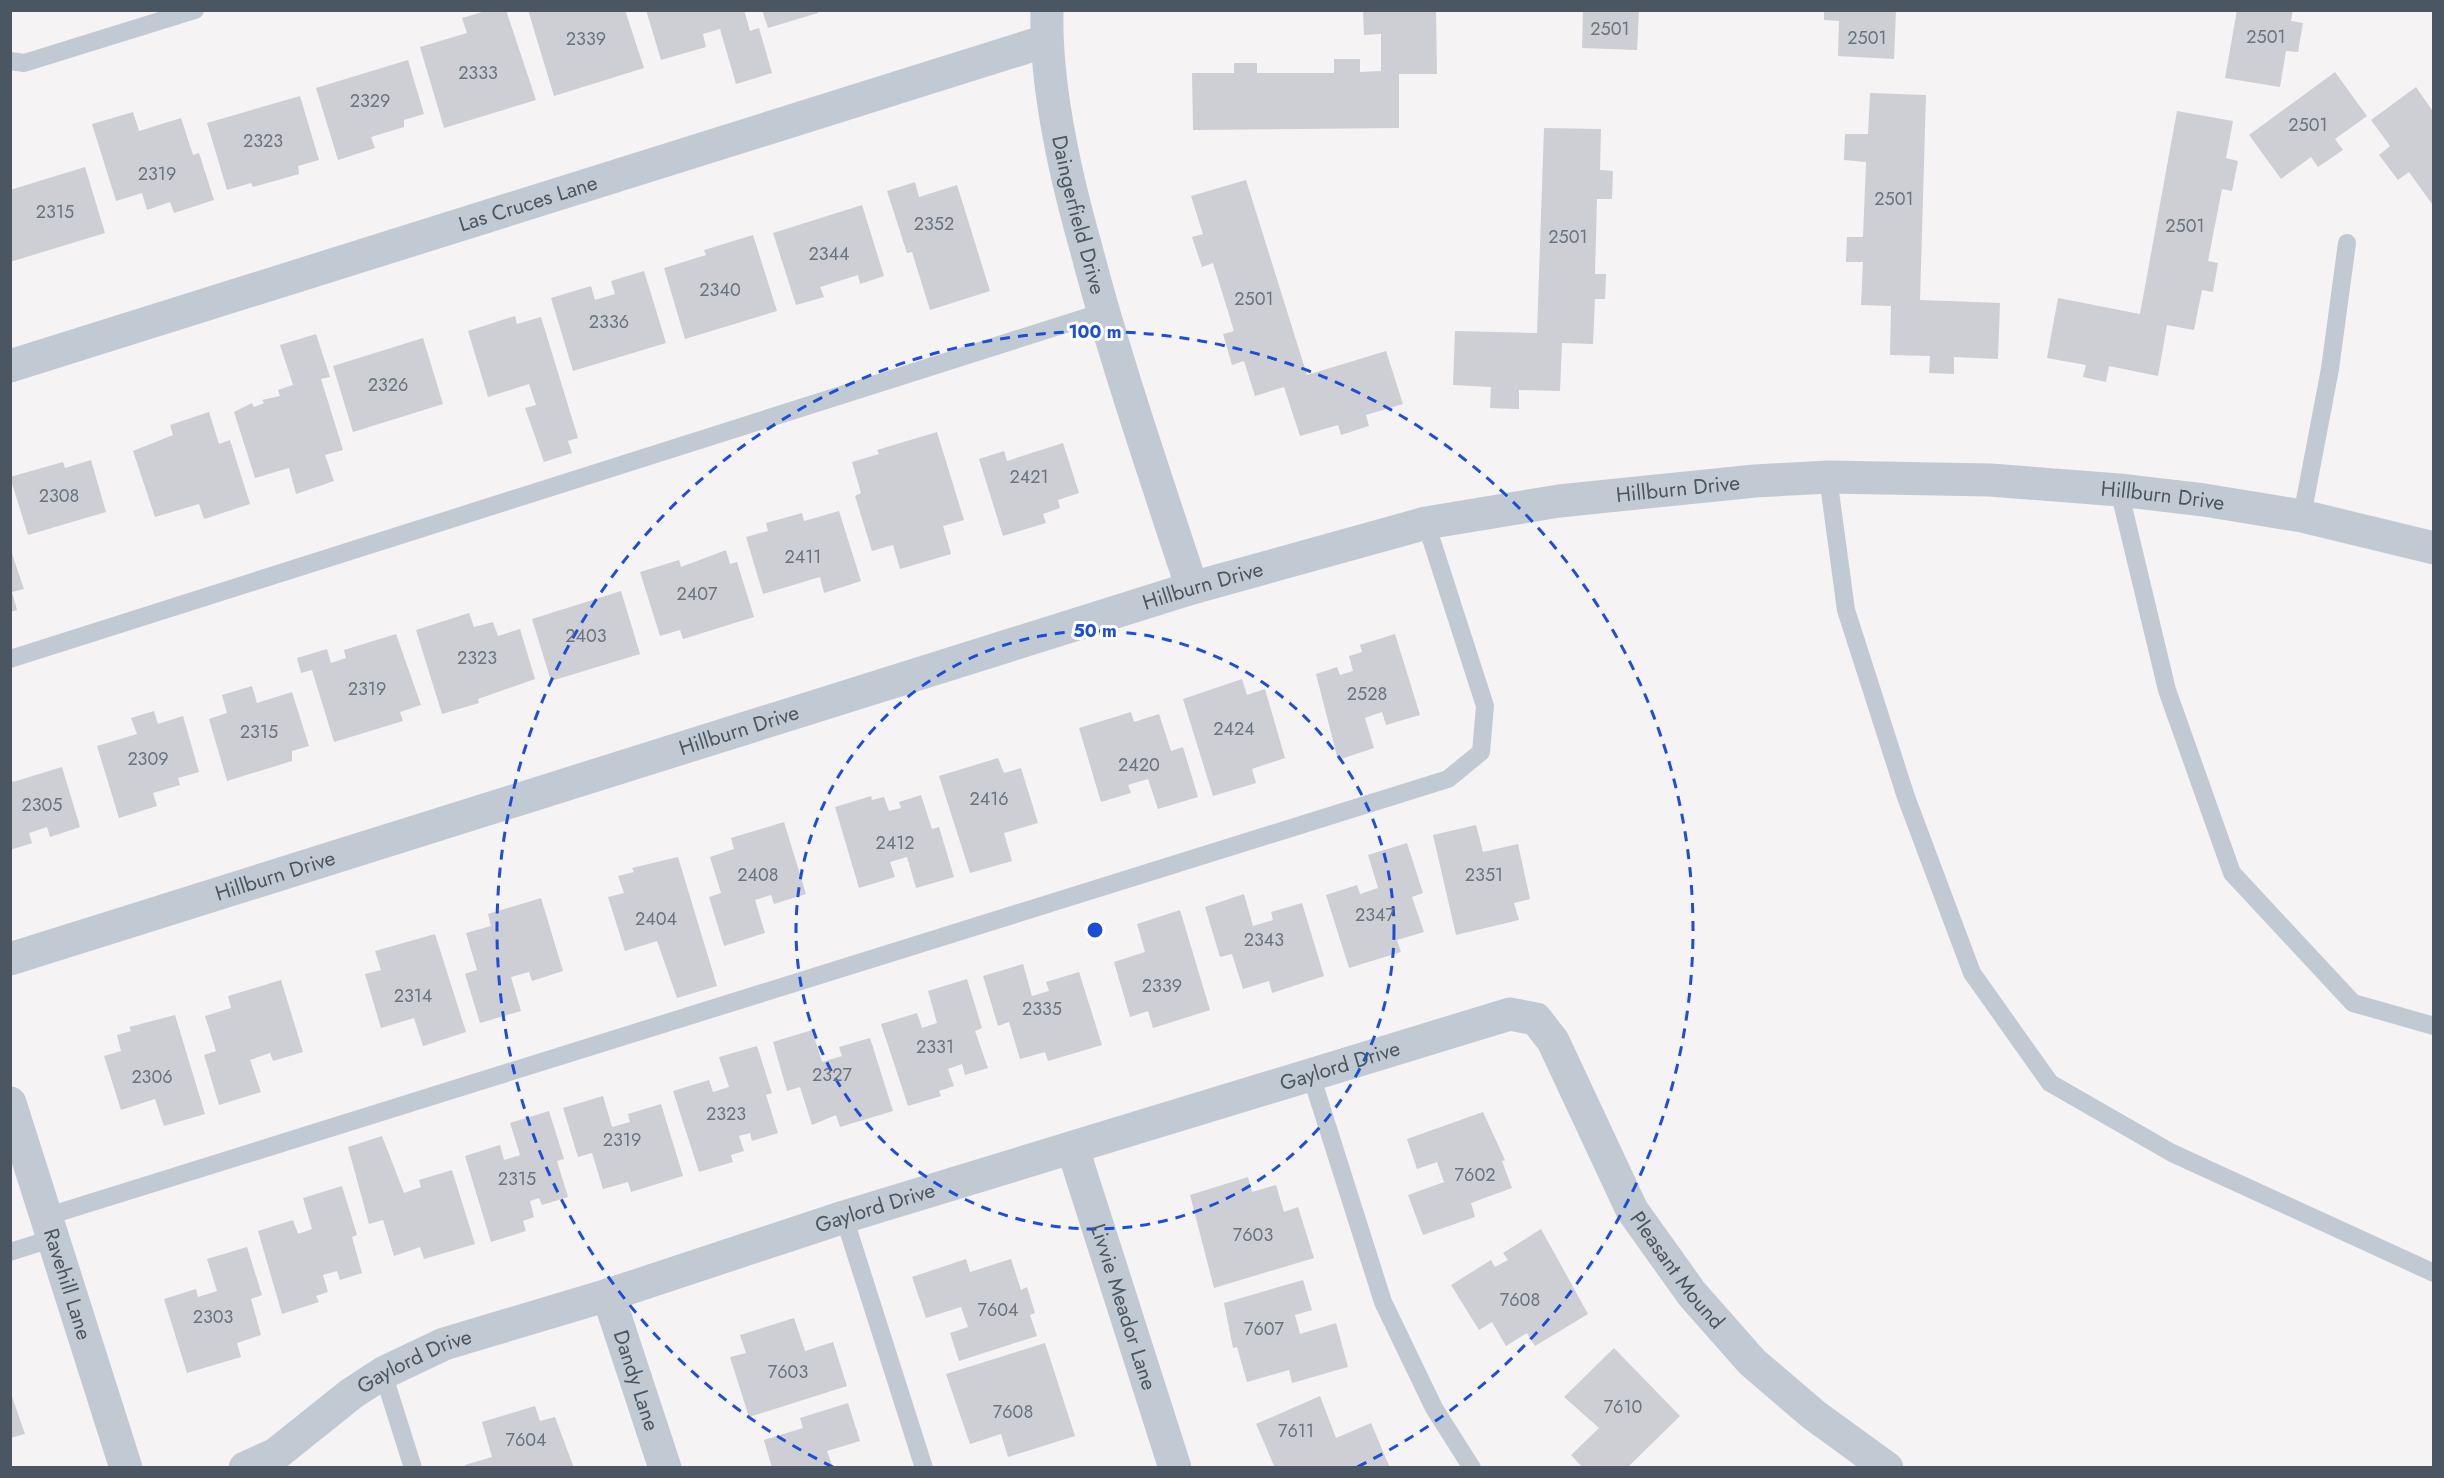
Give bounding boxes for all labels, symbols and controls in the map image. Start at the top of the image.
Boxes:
house number: 2501 [1590,16,1630,42]
house number: 2501 [2246,24,2286,50]
house number: 2501 [1847,25,1887,51]
house number: 2339 [566,26,606,52]
house number: 2333 [458,60,498,86]
house number: 2329 [350,88,390,114]
house number: 2501 [2288,112,2328,138]
house number: 2323 [243,128,283,154]
street label: Daingerfield Drive [1044,133,1113,298]
house number: 2319 [138,161,176,187]
street label: Las Cruces Lane [455,168,601,239]
house number: 2501 [1874,186,1914,212]
house number: 2315 [36,199,74,225]
house number: 2352 [914,211,954,237]
house number: 2501 [2165,213,2205,239]
house number: 2501 [1548,224,1588,250]
house number: 2344 [808,241,850,267]
house number: 2340 [699,277,741,303]
house number: 2501 [1234,286,1274,312]
house number: 2336 [589,309,629,335]
text: 100 m [1068,319,1122,345]
house number: 2326 [368,372,408,398]
house number: 2421 [1009,464,1049,490]
street label: Hillburn Drive [1614,468,1741,510]
street label: Hillburn Drive [2100,474,2227,518]
house number: 2308 [39,483,79,509]
house number: 2411 [785,544,821,570]
street label: Hillburn Drive [1139,554,1267,618]
house number: 2407 [677,581,718,607]
text: 50 m [1073,618,1117,644]
house number: 2403 [565,623,607,649]
house number: 2323 [457,645,497,671]
house number: 2319 [348,676,386,702]
house number: 2528 [1347,681,1387,707]
street label: Hillburn Drive [675,697,803,763]
house number: 2424 [1213,716,1255,742]
house number: 2315 [240,719,278,745]
house number: 2309 [127,746,169,772]
house number: 2420 [1118,752,1160,778]
house number: 2416 [969,786,1009,812]
house number: 2305 [21,792,63,818]
house number: 2412 [875,830,915,856]
street label: Hillburn Drive [211,843,339,909]
house number: 2408 [737,862,779,888]
house number: 2351 [1465,862,1503,888]
house number: 2347 [1355,902,1396,928]
house number: 2404 [635,906,677,932]
centre of rings [1085,920,1105,940]
house number: 2343 [1244,927,1284,953]
house number: 2339 [1142,973,1182,999]
house number: 2314 [394,983,432,1009]
house number: 2335 [1022,996,1062,1022]
street label: Gaylord Drive [1276,1033,1404,1098]
house number: 2331 [916,1034,954,1060]
house number: 2327 [812,1062,852,1088]
house number: 2306 [131,1064,173,1090]
house number: 2323 [706,1101,746,1127]
house number: 2319 [603,1127,641,1153]
house number: 7602 [1455,1162,1495,1188]
house number: 2315 [498,1166,536,1192]
street label: Gaylord Drive [811,1175,939,1241]
street label: Pleasant Mound [1623,1205,1731,1336]
street label: Livvie Meador Lane [1083,1220,1164,1394]
house number: 7603 [1233,1222,1273,1248]
street label: Ravehill Lane [36,1225,99,1344]
house number: 7608 [1500,1287,1540,1313]
house number: 7604 [977,1297,1019,1323]
house number: 2303 [193,1304,234,1330]
house number: 7607 [1244,1316,1285,1342]
street label: Gaylord Drive [351,1322,475,1401]
street label: Dandy Lane [606,1326,667,1435]
house number: 7603 [768,1359,808,1385]
house number: 7610 [1604,1394,1643,1420]
house number: 7608 [993,1399,1033,1425]
house number: 7611 [1278,1418,1314,1444]
house number: 7604 [505,1427,547,1453]

